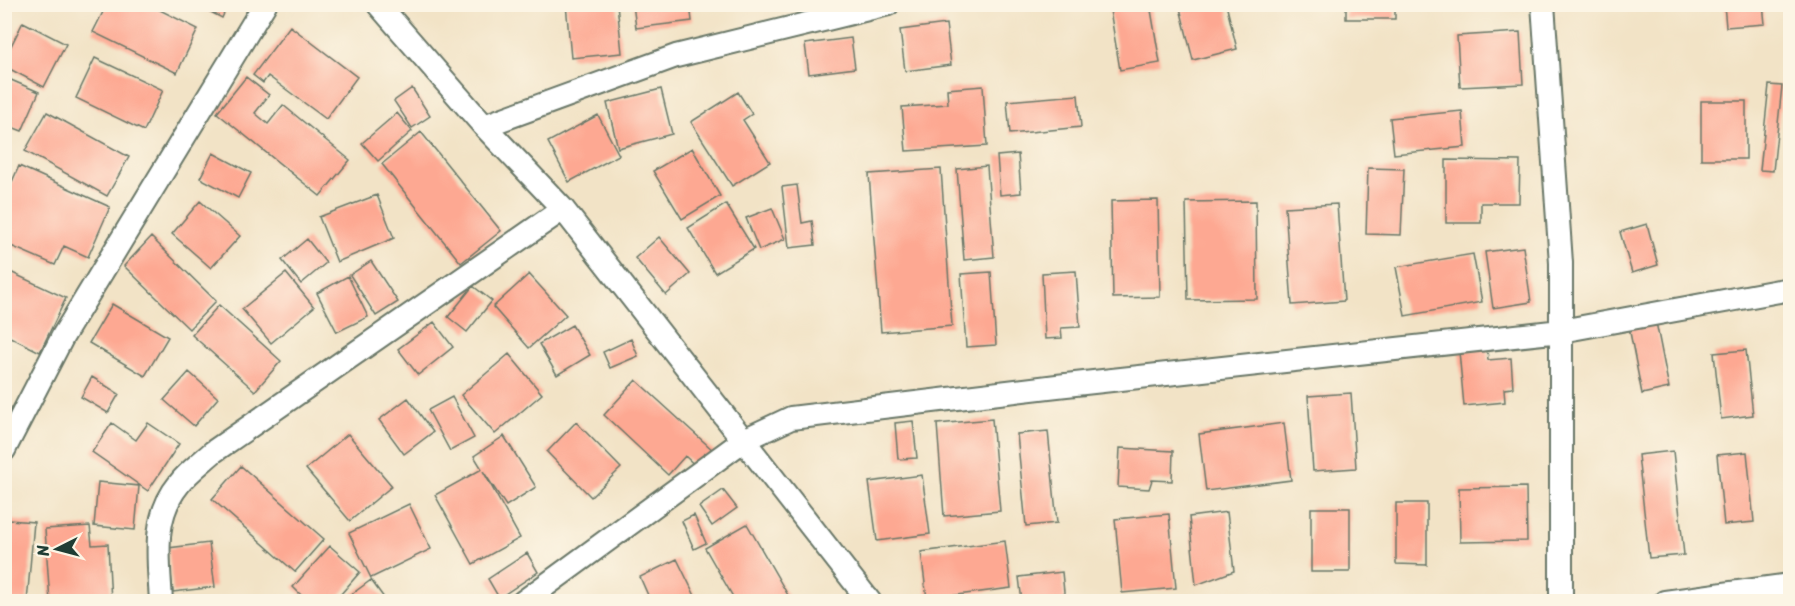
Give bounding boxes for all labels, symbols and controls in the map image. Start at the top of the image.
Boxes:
north arrow [27,519,87,579]
text: N [27,543,58,559]

